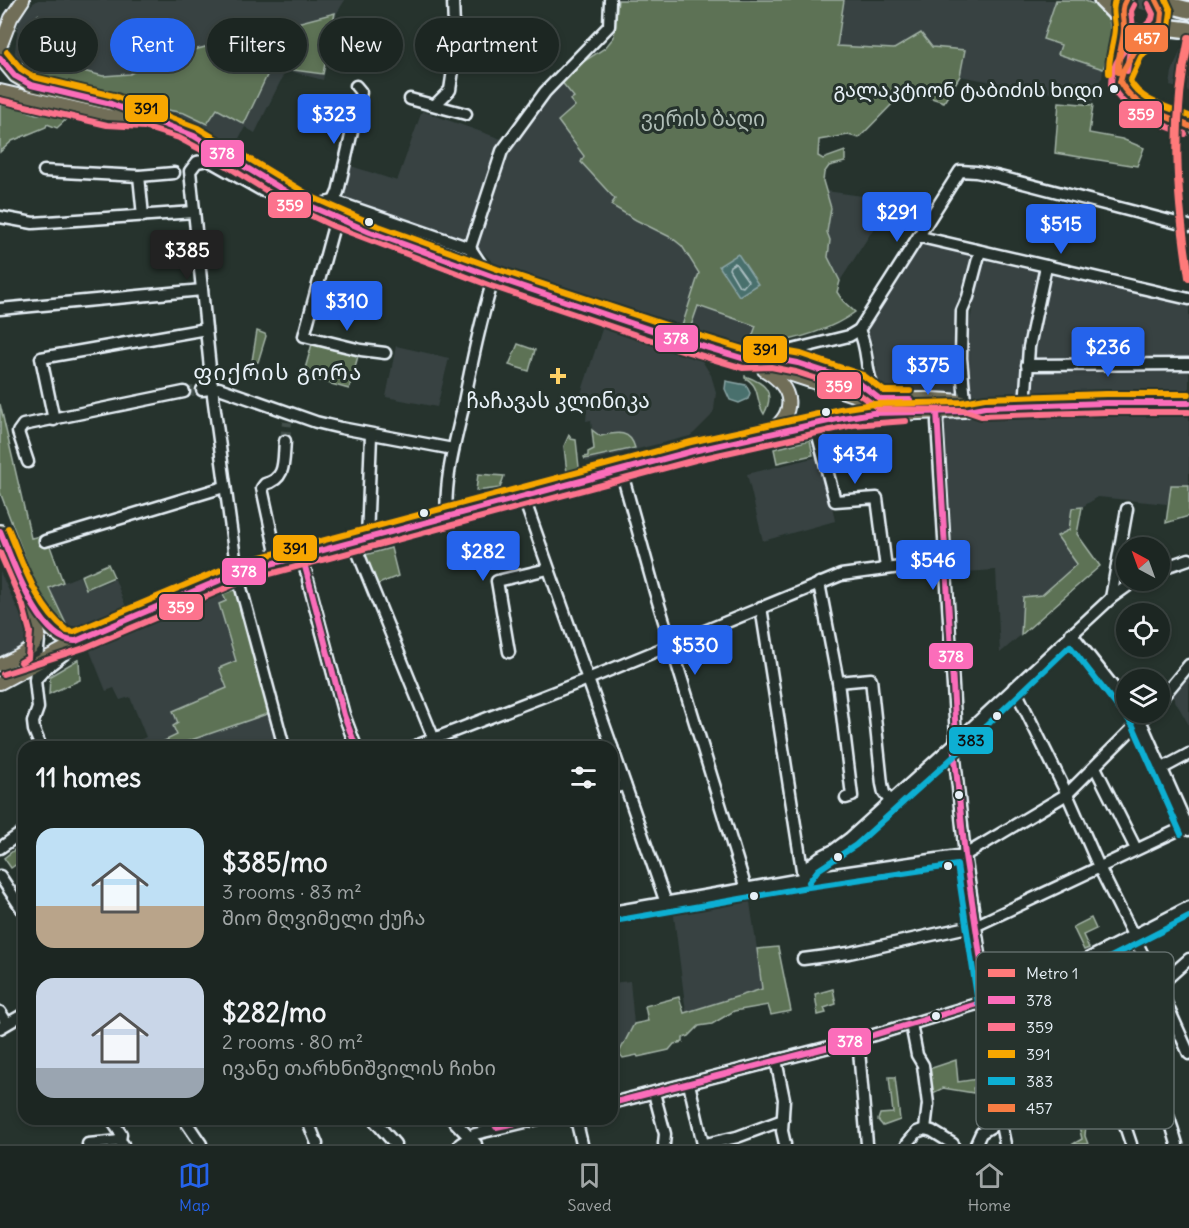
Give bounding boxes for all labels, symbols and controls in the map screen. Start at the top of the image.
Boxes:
chip: Buy [18,18,98,72]
chip: Rent [110,18,195,72]
chip: Filters [207,18,307,72]
chip: New [319,18,403,72]
chip: Apartment [415,18,559,72]
line badge: 457 [1124,24,1169,53]
text: 457 [1134,28,1160,48]
place label: გალაკტიონ ტაბიძის ხიდი [834,77,1103,103]
marker: გალაკტიონ ტაბიძის ხიდი [1108,83,1120,95]
line badge: 391 [124,94,169,123]
pin: $323 [298,94,370,145]
text: 391 [134,98,158,118]
line badge: 359 [1118,100,1163,129]
text: $323 [312,101,356,126]
text: 359 [1127,104,1155,124]
park label: ვერის ბაღი [641,105,765,132]
line badge: 378 [200,139,245,168]
text: 378 [209,143,235,163]
line badge: 359 [267,191,312,219]
pin: $291 [861,192,933,243]
text: 359 [276,195,304,215]
text: $291 [876,199,918,224]
pin: $515 [1025,204,1097,255]
text: $515 [1040,211,1082,236]
unlabelled marker [363,216,375,228]
pin: $385 [151,230,223,281]
text: $385 [164,237,210,262]
pin: $310 [311,281,383,332]
text: $310 [325,288,369,313]
line badge: 378 [654,324,699,353]
pin: $236 [1072,327,1144,378]
text: 378 [663,328,689,348]
text: $236 [1086,334,1130,359]
line badge: 391 [742,335,788,364]
text: 391 [753,339,777,359]
pin: $375 [892,345,964,396]
text: $375 [906,352,950,377]
district label: ფიქრის გორა [193,358,363,386]
marker: ჩაჩავას კლინიკა [549,367,567,385]
line badge: 359 [816,371,862,400]
text: 359 [825,376,853,396]
place label: ჩაჩავას კლინიკა [466,387,650,414]
unlabelled marker [820,406,832,418]
pin: $434 [819,434,891,485]
text: $434 [832,441,878,466]
unlabelled marker [418,507,430,519]
pin: $282 [447,531,519,582]
line badge: 391 [272,534,318,562]
north arrow [1116,537,1170,591]
map controls [1116,537,1170,723]
text: 391 [283,538,307,558]
text: $282 [461,538,505,563]
pin: $546 [897,540,969,591]
text: $546 [910,547,956,572]
line badge: 378 [221,557,267,586]
text: 378 [231,561,257,581]
line badge: 359 [158,593,204,621]
text: 359 [167,597,195,617]
button: locate [1116,603,1170,657]
pin: $530 [659,625,731,676]
text: $530 [671,632,719,657]
line badge: 378 [928,642,974,670]
text: 378 [938,646,964,666]
button: layers [1116,669,1170,723]
unlabelled marker [991,710,1003,722]
line badge: 383 [948,726,994,755]
text: 383 [957,730,985,750]
text: 11 homes [36,761,141,794]
icon: filters [567,761,600,794]
unlabelled marker [953,789,965,801]
text: $385/mo [222,846,328,879]
unlabelled marker [832,851,844,863]
icon: home [84,852,156,924]
unlabelled marker [942,860,954,872]
text: 3 rooms · 83 m² [222,879,362,904]
unlabelled marker [748,890,760,902]
text: შიო მღვიმელი ქუჩა [222,905,426,930]
legend [976,952,1174,1129]
text: Metro 1 [1026,963,1078,983]
text: 378 [1026,990,1052,1010]
text: $282/mo [222,996,326,1029]
icon: home [84,1002,156,1074]
unlabelled marker [930,1010,942,1022]
text: 359 [1026,1017,1054,1037]
line badge: 378 [827,1027,872,1056]
text: 2 rooms · 80 m² [222,1029,363,1054]
text: 378 [837,1031,863,1051]
text: 391 [1026,1044,1051,1064]
text: ივანე თარხნიშვილის ჩიხი [222,1055,496,1080]
text: 383 [1026,1071,1053,1091]
text: 457 [1026,1098,1052,1118]
tab: Map [178,1159,211,1215]
tab: Saved [568,1159,611,1215]
tab: Home [968,1159,1011,1215]

